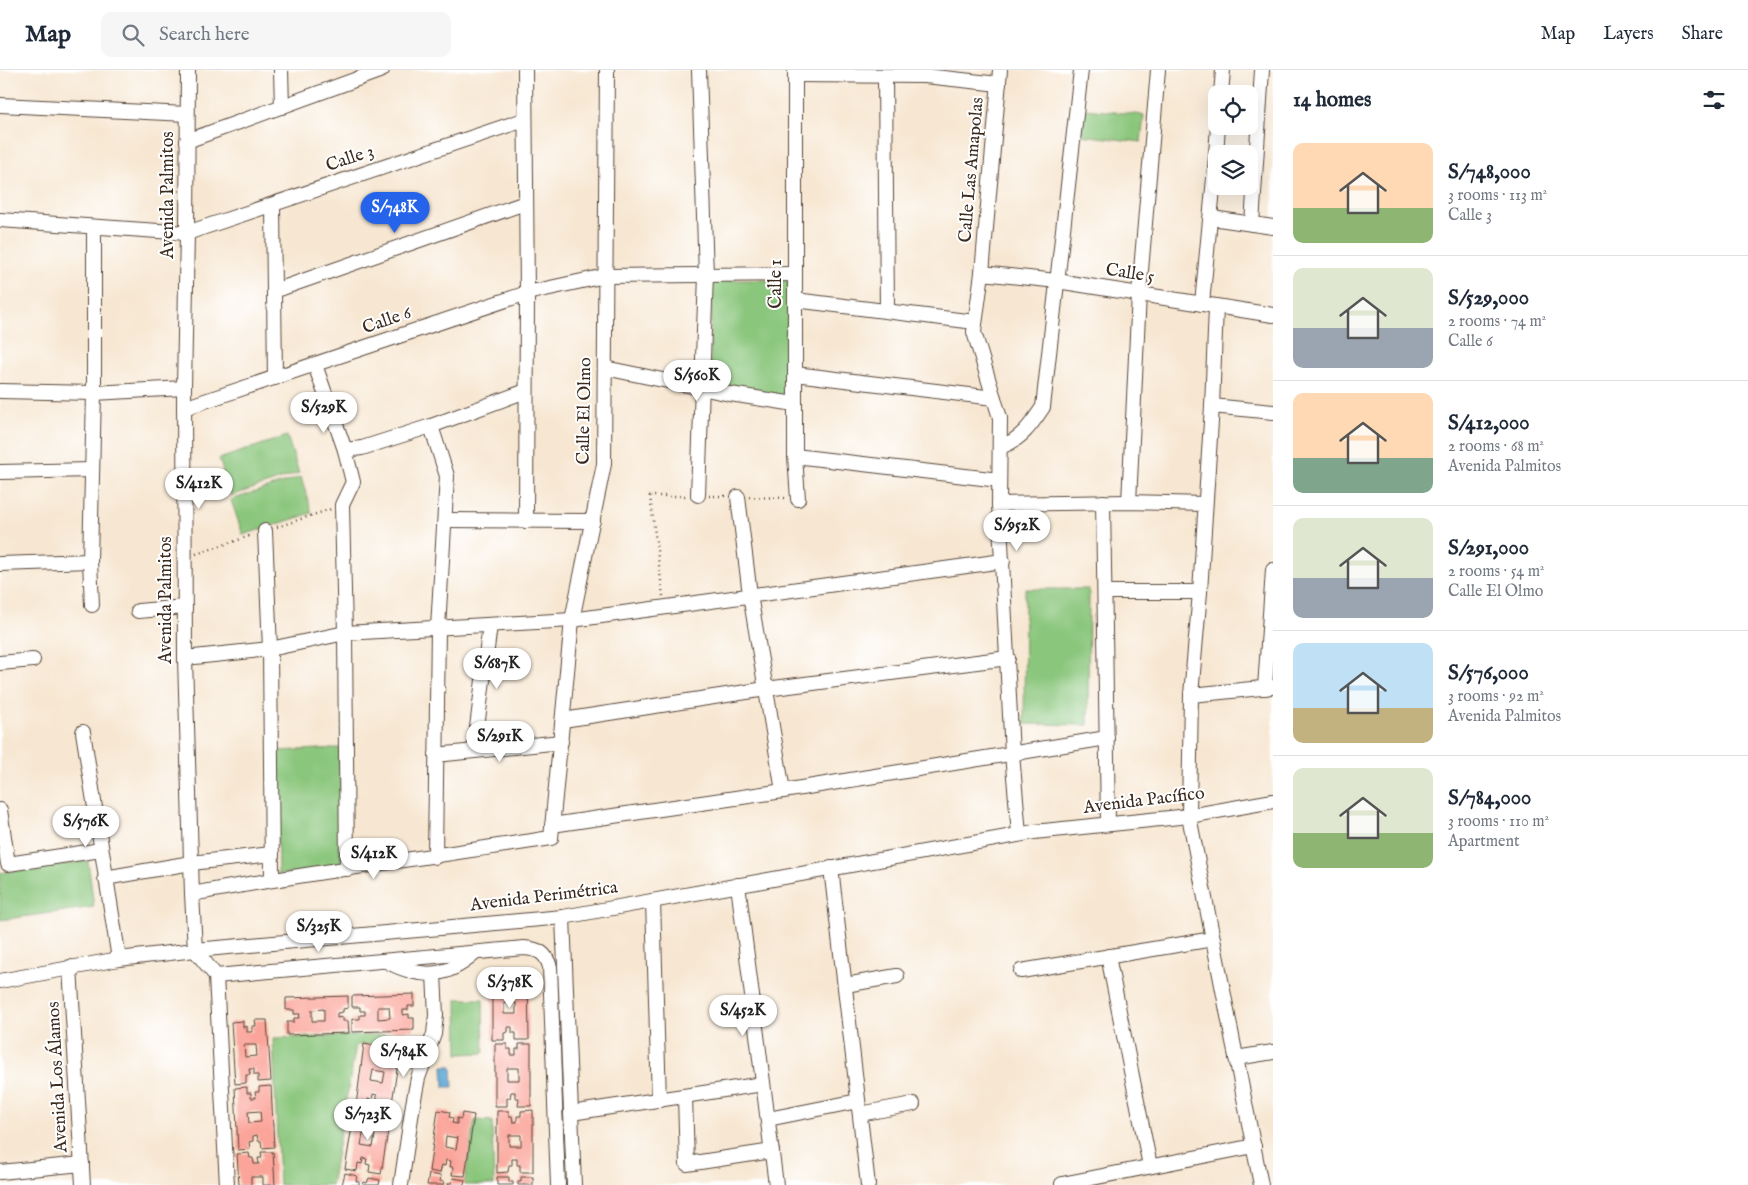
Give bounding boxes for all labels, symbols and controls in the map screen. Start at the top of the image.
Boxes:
search box [101,12,451,57]
text: Map [25,19,71,50]
icon: search [119,21,147,49]
text: Search here [159,23,250,47]
text: Map [1541,23,1575,46]
text: Layers [1603,23,1654,46]
text: Share [1682,23,1723,46]
map controls [1208,85,1258,195]
button: locate [1208,85,1258,135]
icon: filters [1700,86,1728,114]
text: 14 homes [1293,87,1371,114]
street label: Calle Las Amapolas [954,96,990,244]
street label: Avenida Palmitos [157,131,180,260]
street label: Calle 3 [323,140,377,178]
button: layers [1208,145,1258,195]
text: S/748,000 [1448,159,1531,186]
icon: home [1333,163,1393,223]
text: 3 rooms · 113 m² [1448,186,1547,206]
pin: S/748K [354,191,436,234]
text: S/748K [372,198,418,218]
text: Calle 3 [1448,206,1492,226]
street label: Calle 1 [765,259,788,309]
street label: Calle 5 [1104,259,1157,289]
text: S/529,000 [1448,285,1529,312]
icon: home [1333,288,1393,348]
street label: Calle 6 [360,302,415,340]
text: 2 rooms · 74 m² [1448,312,1546,332]
text: Calle 6 [1448,332,1493,352]
street label: Calle El Olmo [573,357,597,465]
pin: S/560K [656,360,738,402]
text: S/560K [674,366,720,386]
pin: S/529K [283,392,365,434]
text: S/529K [301,398,347,418]
text: S/412,000 [1448,410,1530,437]
icon: home [1333,413,1393,473]
text: 2 rooms · 68 m² [1448,437,1544,457]
text: Avenida Palmitos [1448,457,1561,477]
pin: S/412K [158,468,240,510]
text: S/412K [176,474,222,494]
pin: S/952K [976,510,1058,552]
text: S/952K [994,516,1040,536]
text: S/291,000 [1448,535,1529,562]
street label: Avenida Palmitos [155,536,178,665]
icon: home [1333,538,1393,598]
text: 2 rooms · 54 m² [1448,562,1545,582]
text: Calle El Olmo [1448,582,1543,602]
pin: S/687K [456,648,538,690]
text: S/687K [474,654,520,674]
text: S/576,000 [1448,660,1529,687]
icon: home [1333,663,1393,723]
text: 3 rooms · 92 m² [1448,687,1544,707]
text: Avenida Palmitos [1448,707,1561,727]
pin: S/291K [459,720,541,763]
text: S/291K [477,727,523,747]
street label: Avenida Pacífico [1081,782,1206,820]
text: S/784,000 [1448,785,1531,812]
icon: home [1333,788,1393,848]
pin: S/576K [45,806,127,848]
text: S/576K [63,812,109,832]
text: 3 rooms · 110 m² [1448,812,1549,832]
text: Apartment [1448,832,1519,852]
pin: S/412K [333,838,415,880]
text: S/412K [351,844,397,864]
street label: Avenida Perimétrica [468,877,619,918]
pin: S/325K [278,910,360,953]
text: S/325K [297,917,341,937]
pin: S/378K [469,966,551,1009]
text: S/378K [488,973,532,993]
pin: S/452K [702,994,784,1037]
street label: Avenida Los Álamos [41,1001,73,1154]
text: S/452K [720,1001,766,1021]
pin: S/784K [363,1036,445,1078]
text: S/784K [381,1042,427,1062]
pin: S/723K [327,1098,409,1141]
text: S/723K [345,1105,391,1125]

